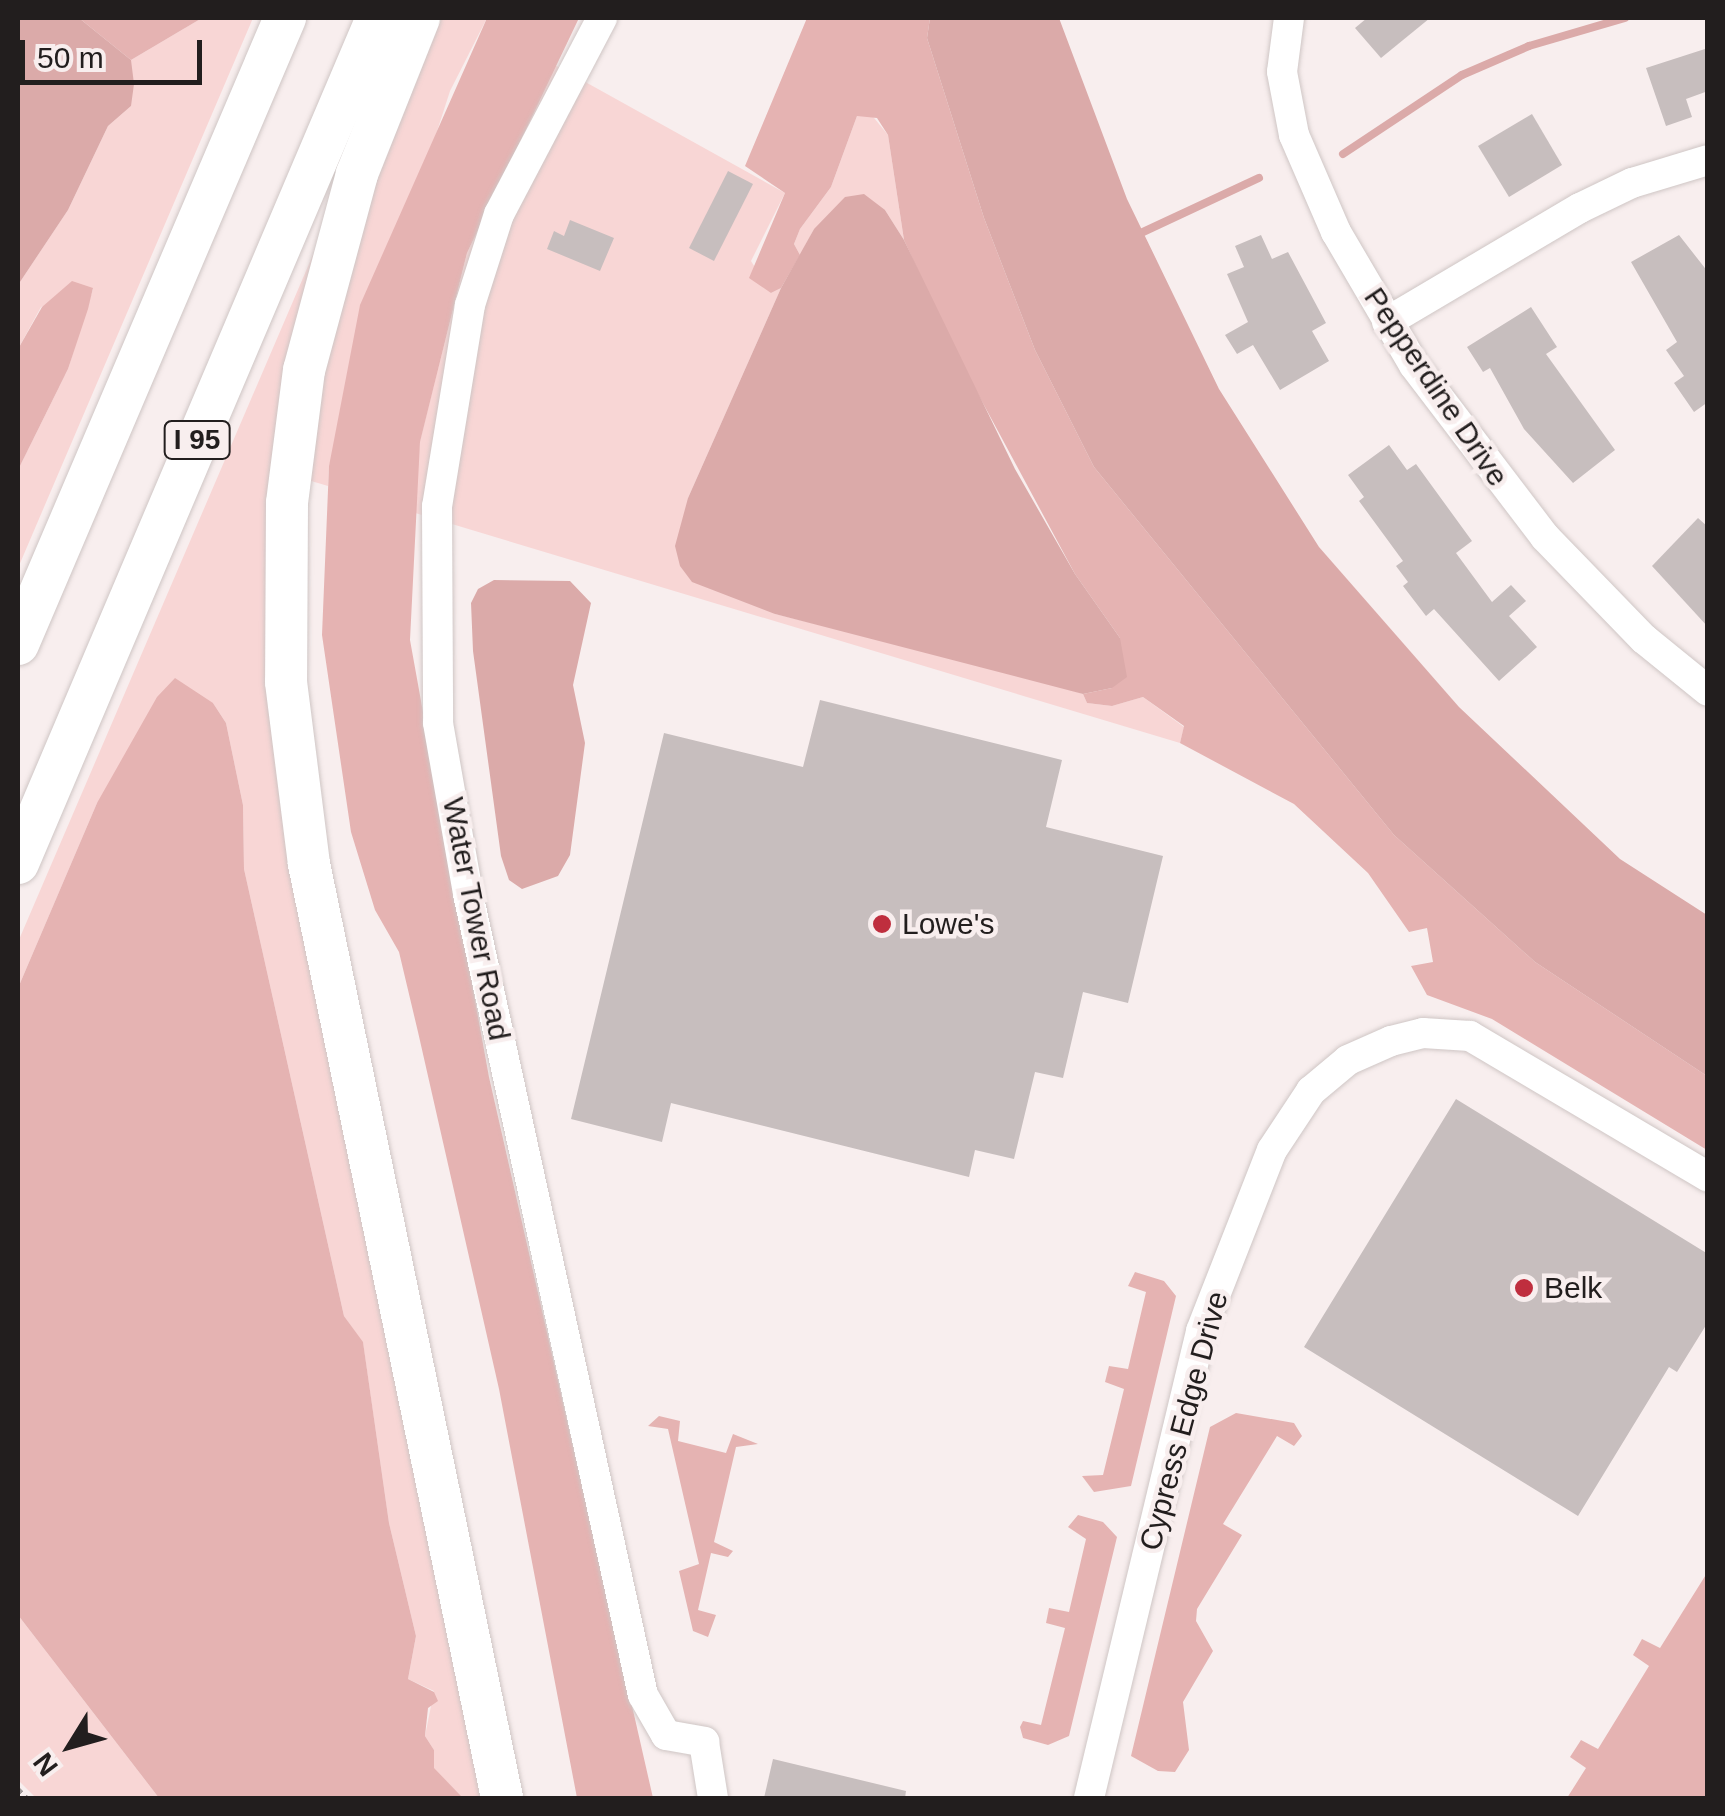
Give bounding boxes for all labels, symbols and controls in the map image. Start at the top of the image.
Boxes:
scale bar [25,20,208,82]
text: 50 m [37,41,104,74]
street label: Pepperdine Drive [1356,281,1516,493]
road number: I 95 [162,417,232,463]
street label: Water Tower Road [435,794,517,1044]
place label: Lowe's [902,906,994,942]
marker: Lowe's [871,913,893,935]
place label: Belk [1544,1270,1602,1306]
marker: Belk [1513,1277,1535,1299]
street label: Cypress Edge Drive [1132,1288,1236,1554]
north arrow [20,1696,120,1796]
text: N [27,1747,64,1782]

